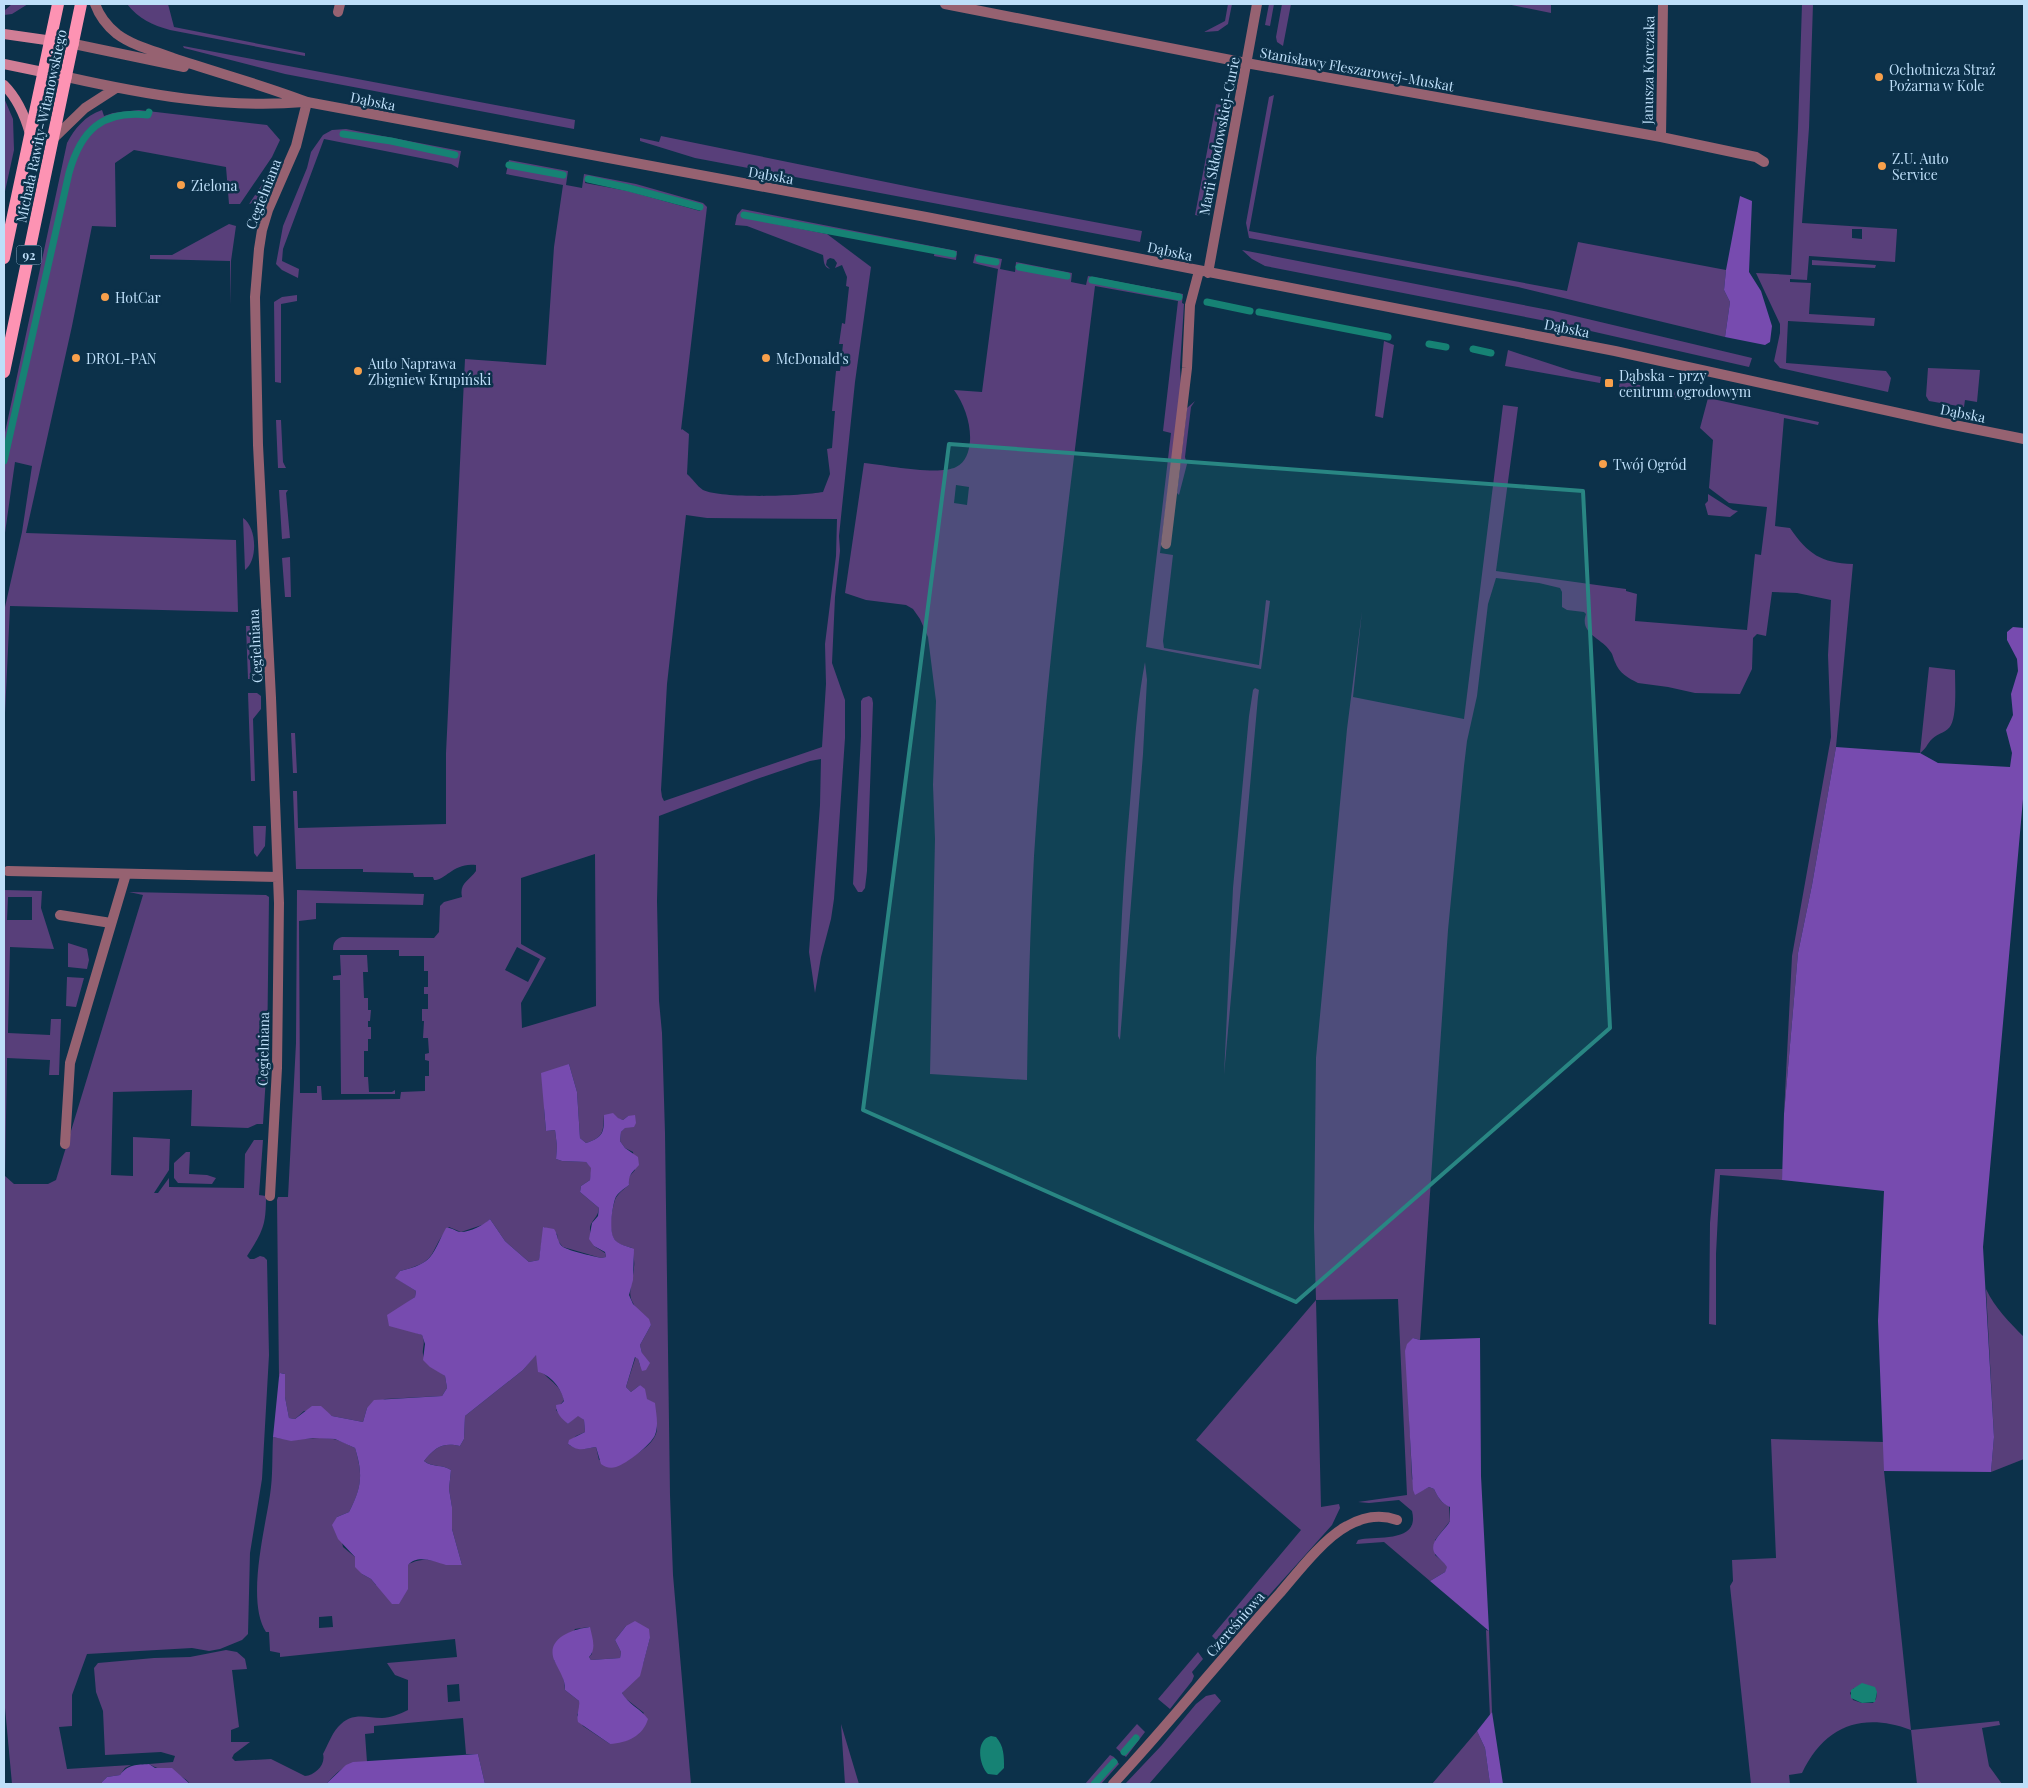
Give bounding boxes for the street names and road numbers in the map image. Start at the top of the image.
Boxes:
street label: Janusza Korczaka [1638,15,1658,126]
street label: Michała Rawity-Witanowskiego [11,27,71,224]
street label: Stanisławy Fleszarowej-Muskat [1259,43,1457,96]
street label: Marii Skłodowskiej-Curie [1194,55,1244,217]
street label: Dąbska [349,87,397,115]
street label: Cegielniana [241,156,285,232]
street label: Dąbska [747,162,795,188]
street label: Dąbska [1146,237,1194,265]
road number: 92 [16,246,42,264]
street label: Dąbska [1543,314,1591,342]
street label: Dąbska [1939,399,1987,427]
street label: Cegielniana [244,608,266,683]
street label: Cegielniana [253,1012,273,1086]
street label: Czereśniowa [1201,1587,1269,1661]

